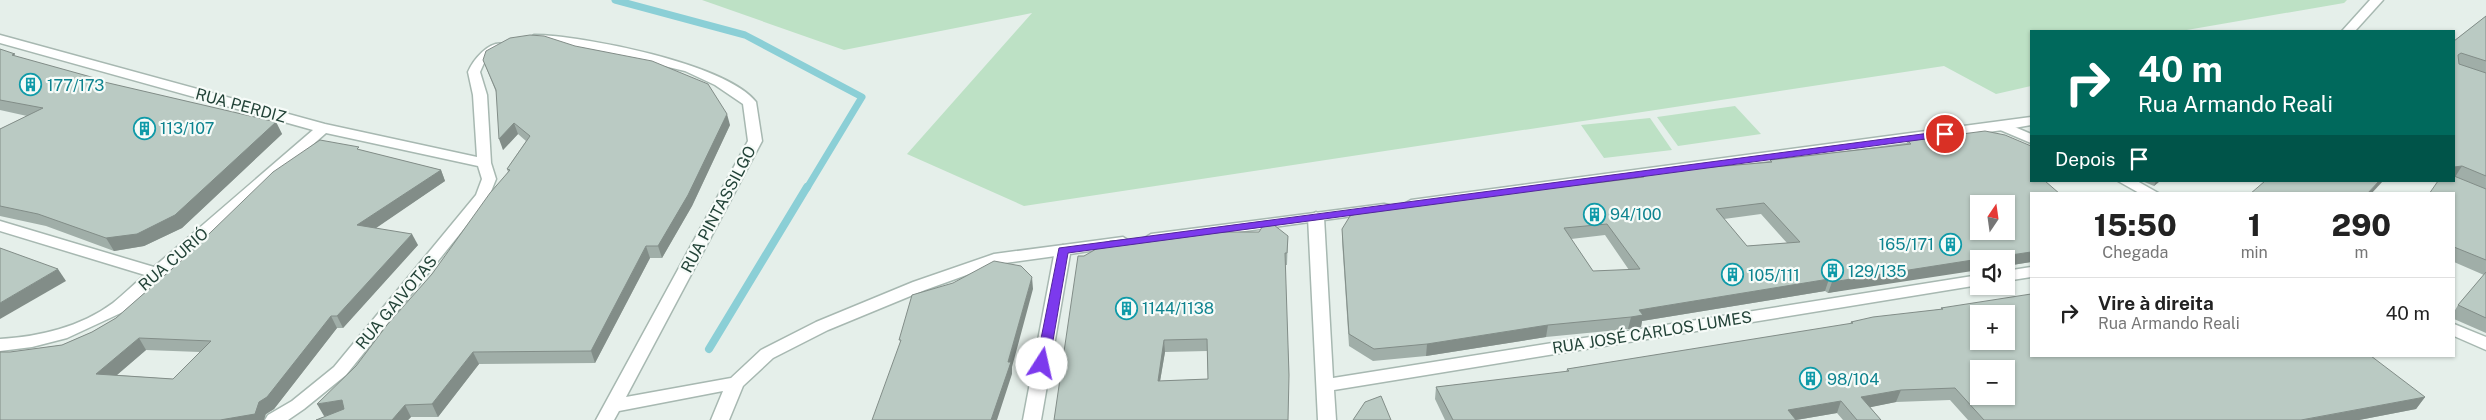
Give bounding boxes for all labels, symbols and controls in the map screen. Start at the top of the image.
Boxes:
text: 40 m [2138,49,2223,90]
icon: right [2055,50,2120,115]
building icon: 177/173 [19,73,43,97]
place label: 177/173 [47,76,104,95]
street label: RUA PERDIZ [193,84,288,127]
text: Rua Armando Reali [2138,91,2333,117]
pin [1924,113,1966,155]
building icon: 113/107 [132,116,156,140]
place label: 113/107 [160,119,214,138]
icon: arrive [1931,120,1959,148]
street label: RUA PINTASSILGO [677,143,760,276]
icon: arrive [2125,145,2153,173]
text: Depois [2055,148,2115,170]
north arrow [1970,195,2015,240]
map controls [1970,195,2015,405]
building icon: 94/100 [1582,202,1606,226]
place label: 94/100 [1610,205,1662,224]
text: 15:50 [2094,207,2177,243]
text: 1 [2248,207,2261,243]
text: 290 [2332,207,2391,243]
street label: RUA CURIÓ [134,223,212,295]
building icon: 165/171 [1938,232,1962,256]
place label: 165/171 [1879,235,1934,254]
text: Chegada [2102,243,2168,262]
text: min [2241,243,2268,262]
text: m [2354,243,2368,262]
button: sound [1970,250,2015,295]
street label: RUA GAIVOTAS [352,252,441,353]
building icon: 129/135 [1820,259,1844,283]
place label: 129/135 [1848,262,1907,281]
building icon: 105/111 [1720,263,1744,287]
place label: 105/111 [1748,266,1800,285]
text: Vire à direita [2098,292,2214,314]
building icon: 1144/1138 [1114,296,1138,320]
place label: 1144/1138 [1142,299,1214,318]
icon: right [2055,299,2083,327]
text: 40 m [2385,302,2430,324]
button: + [1970,305,2015,350]
street label: RUA JOSÉ CARLOS LUMES [1551,306,1753,358]
text: Rua Armando Reali [2098,314,2240,333]
position arrow [1015,337,1067,389]
button: − [1970,360,2015,405]
building icon: 98/104 [1799,367,1823,391]
place label: 98/104 [1827,370,1879,389]

